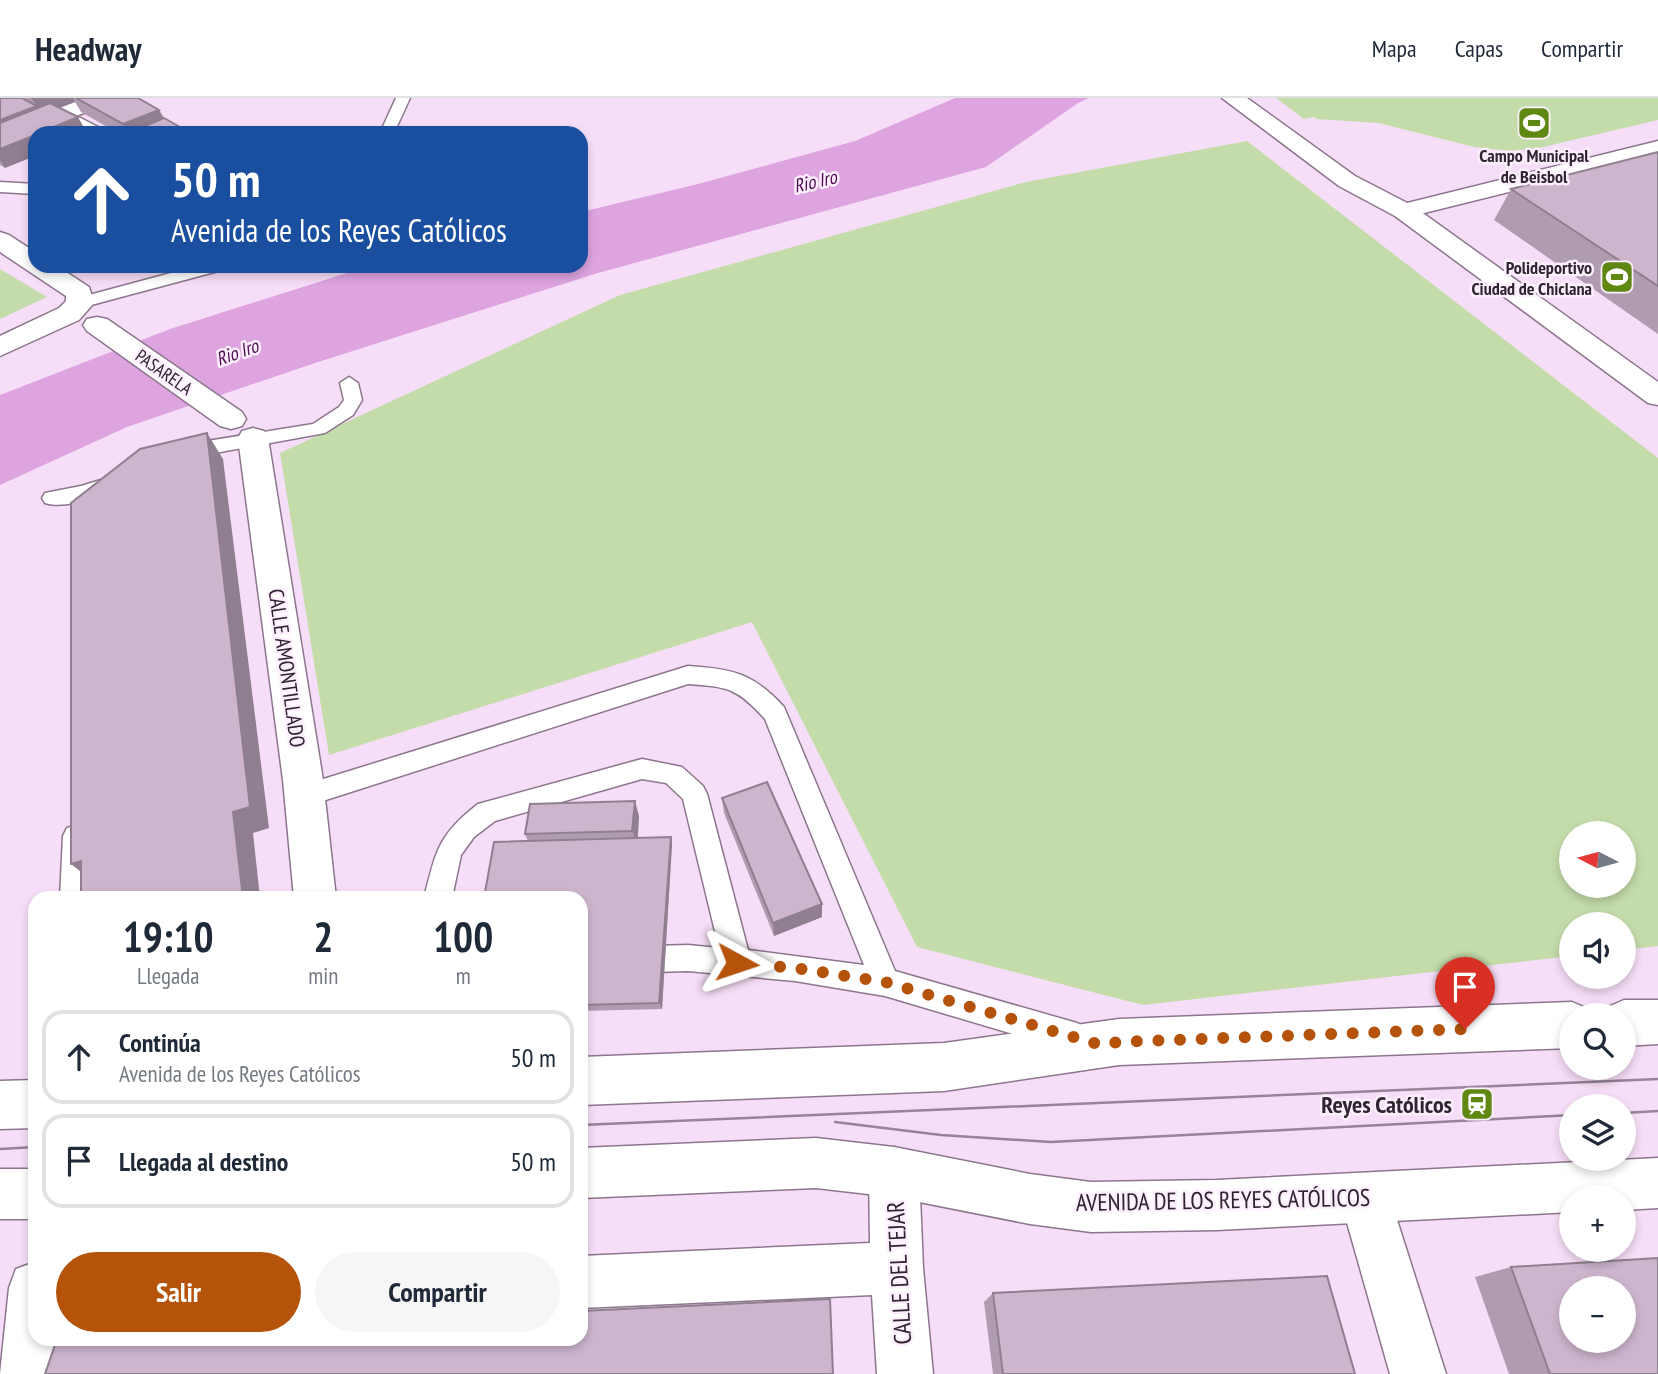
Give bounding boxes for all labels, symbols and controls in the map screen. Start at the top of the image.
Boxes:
text: Headway [35,27,142,70]
text: Mapa [1372,33,1417,64]
text: Capas [1455,33,1503,64]
text: Compartir [1541,33,1623,64]
sports icon: Campo Municipal de Beisbol [1515,104,1553,142]
place label: Campo Municipal de Beisbol [1479,144,1589,188]
text: 50 m [171,147,260,211]
icon: ahead [56,154,147,245]
water label: Rio Iro [791,164,841,198]
text: Avenida de los Reyes Católicos [171,209,507,251]
place label: Polideportivo Ciudad de Chiclana [1471,256,1592,300]
sports icon: Polideportivo Ciudad de Chiclana [1598,258,1636,296]
water label: Rio Iro [213,333,263,371]
street label: PASARELA [131,344,197,400]
street label: CALLE AMONTILLADO [263,587,311,749]
north arrow [1559,821,1636,898]
map controls [1559,821,1636,1353]
text: 19:10 [123,909,214,964]
text: 2 [313,909,333,964]
text: 100 [433,909,493,964]
button: sound [1559,912,1636,989]
position arrow [700,926,774,1000]
pin [1435,957,1495,1029]
text: Llegada [137,961,199,990]
text: min [308,961,338,990]
text: m [456,961,471,990]
icon: arrive [1446,968,1484,1006]
button: search [1559,1003,1636,1080]
text: Continúa [119,1026,201,1059]
icon: ahead [60,1038,98,1076]
text: 50 m [510,1041,556,1074]
text: Avenida de los Reyes Católicos [119,1059,360,1088]
station icon: Reyes Católicos [1458,1085,1496,1123]
place label: Reyes Católicos [1321,1089,1452,1120]
button: layers [1559,1094,1636,1171]
icon: arrive [60,1142,98,1180]
text: Llegada al destino [119,1145,288,1178]
text: 50 m [510,1145,556,1178]
street label: AVENIDA DE LOS REYES CATÓLICOS [1076,1182,1370,1218]
button: + [1559,1185,1636,1262]
street label: CALLE DEL TEJAR [880,1201,918,1345]
button: Salir [56,1252,301,1332]
button: Compartir [315,1252,560,1332]
button: − [1559,1276,1636,1353]

